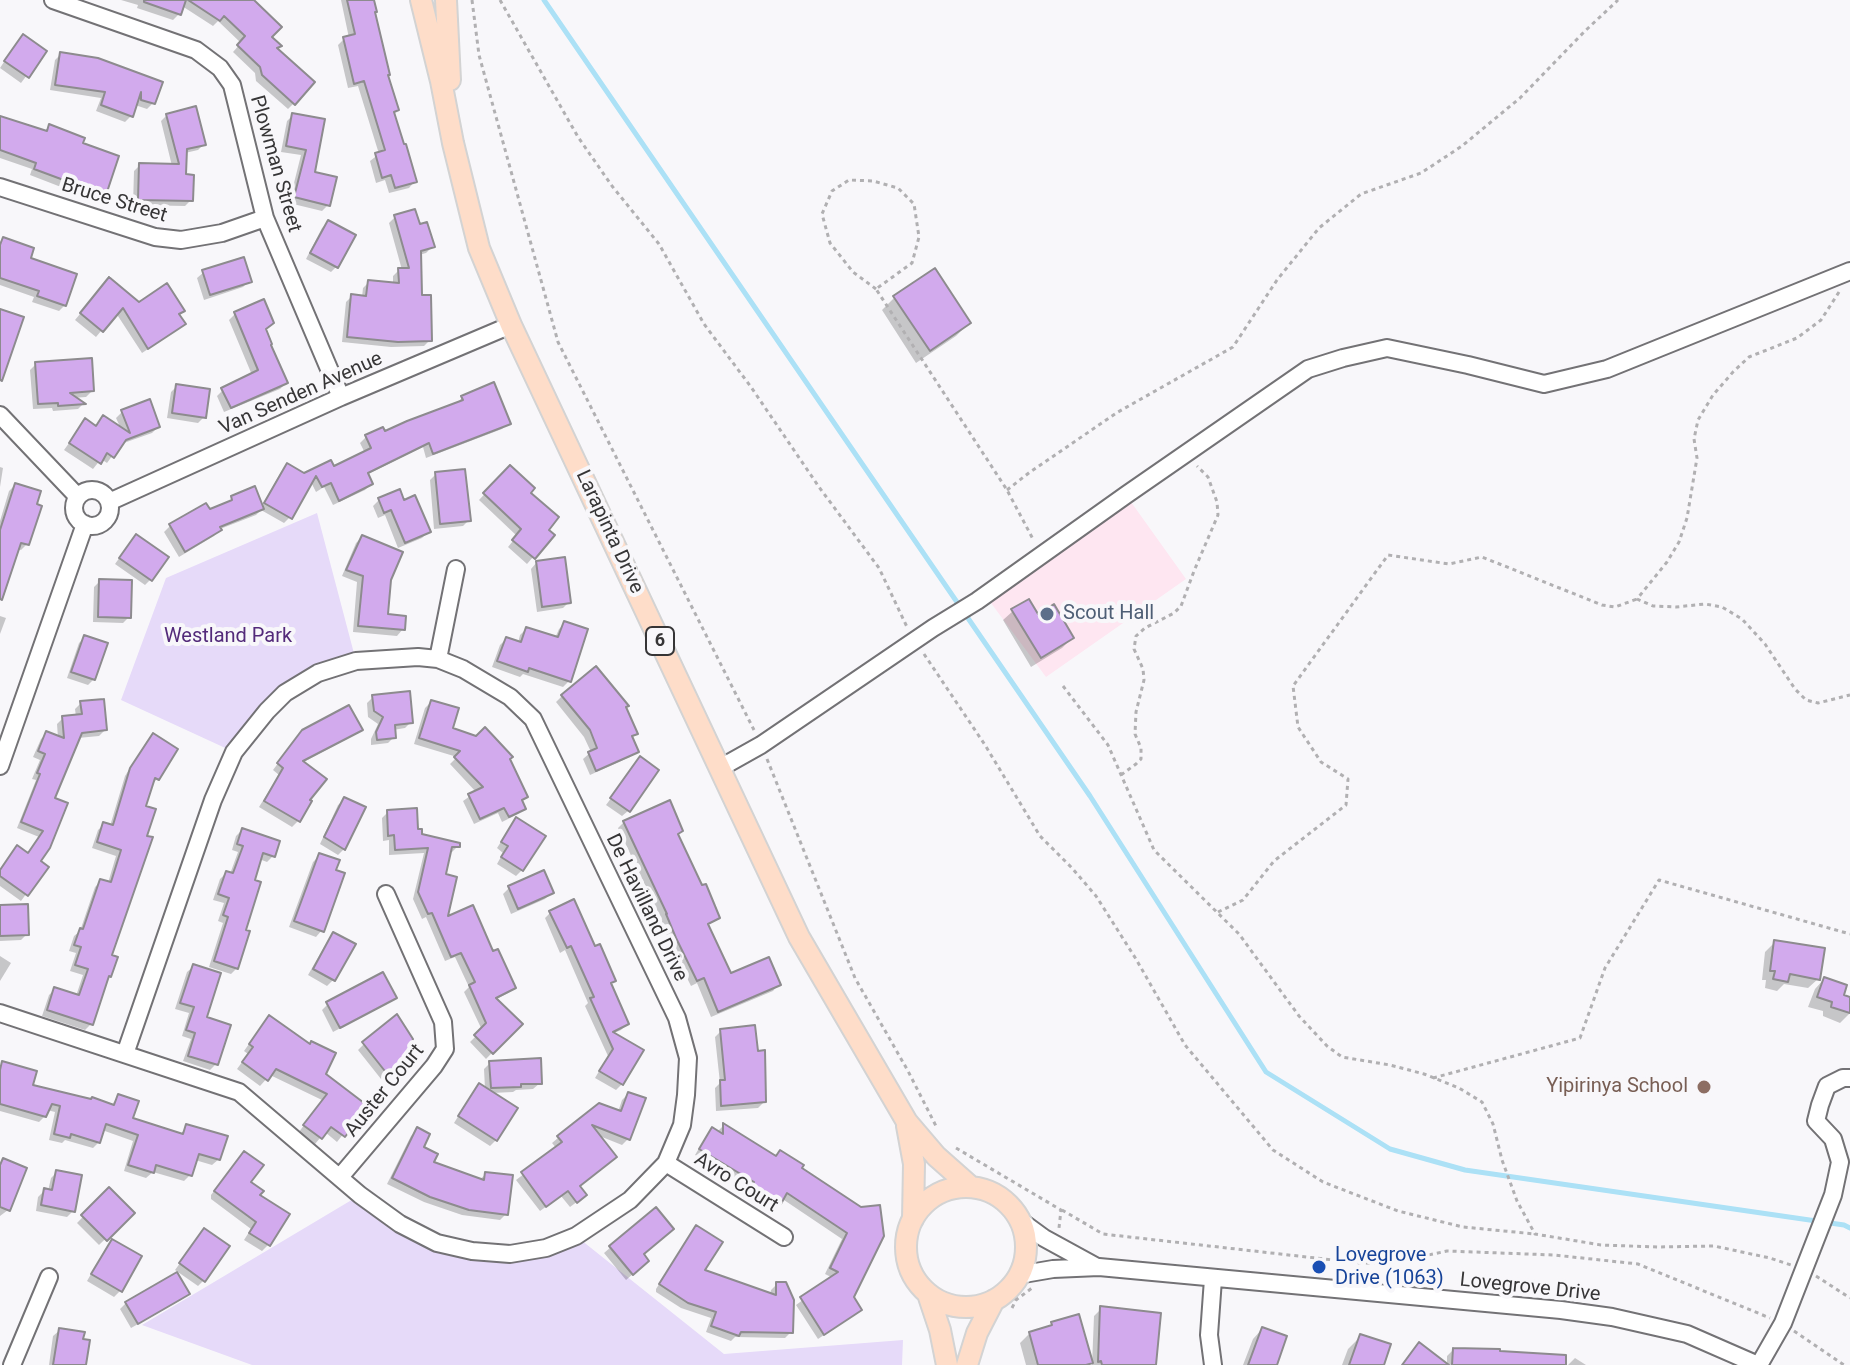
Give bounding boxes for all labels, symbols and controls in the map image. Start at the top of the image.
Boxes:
street label: Plowman Street [244,93,306,235]
street label: Bruce Street [58,174,170,228]
street label: Van Senden Avenue [216,347,386,441]
street label: Larapinta Drive [570,466,648,598]
place label: Scout Hall [1063,602,1154,626]
marker: Scout Hall [1038,605,1056,623]
park label: Westland Park [164,625,292,649]
road number: 6 [646,627,674,655]
street label: De Havilland Drive [600,830,692,986]
street label: Auster Court [340,1040,430,1142]
place label: Yipirinya School [1546,1075,1688,1099]
marker: Yipirinya School [1695,1078,1713,1096]
street label: Avro Court [690,1148,782,1218]
place label: Lovegrove Drive (1063) [1335,1244,1444,1291]
marker: Lovegrove Drive (1063) [1310,1258,1328,1276]
street label: Lovegrove Drive [1458,1269,1602,1307]

